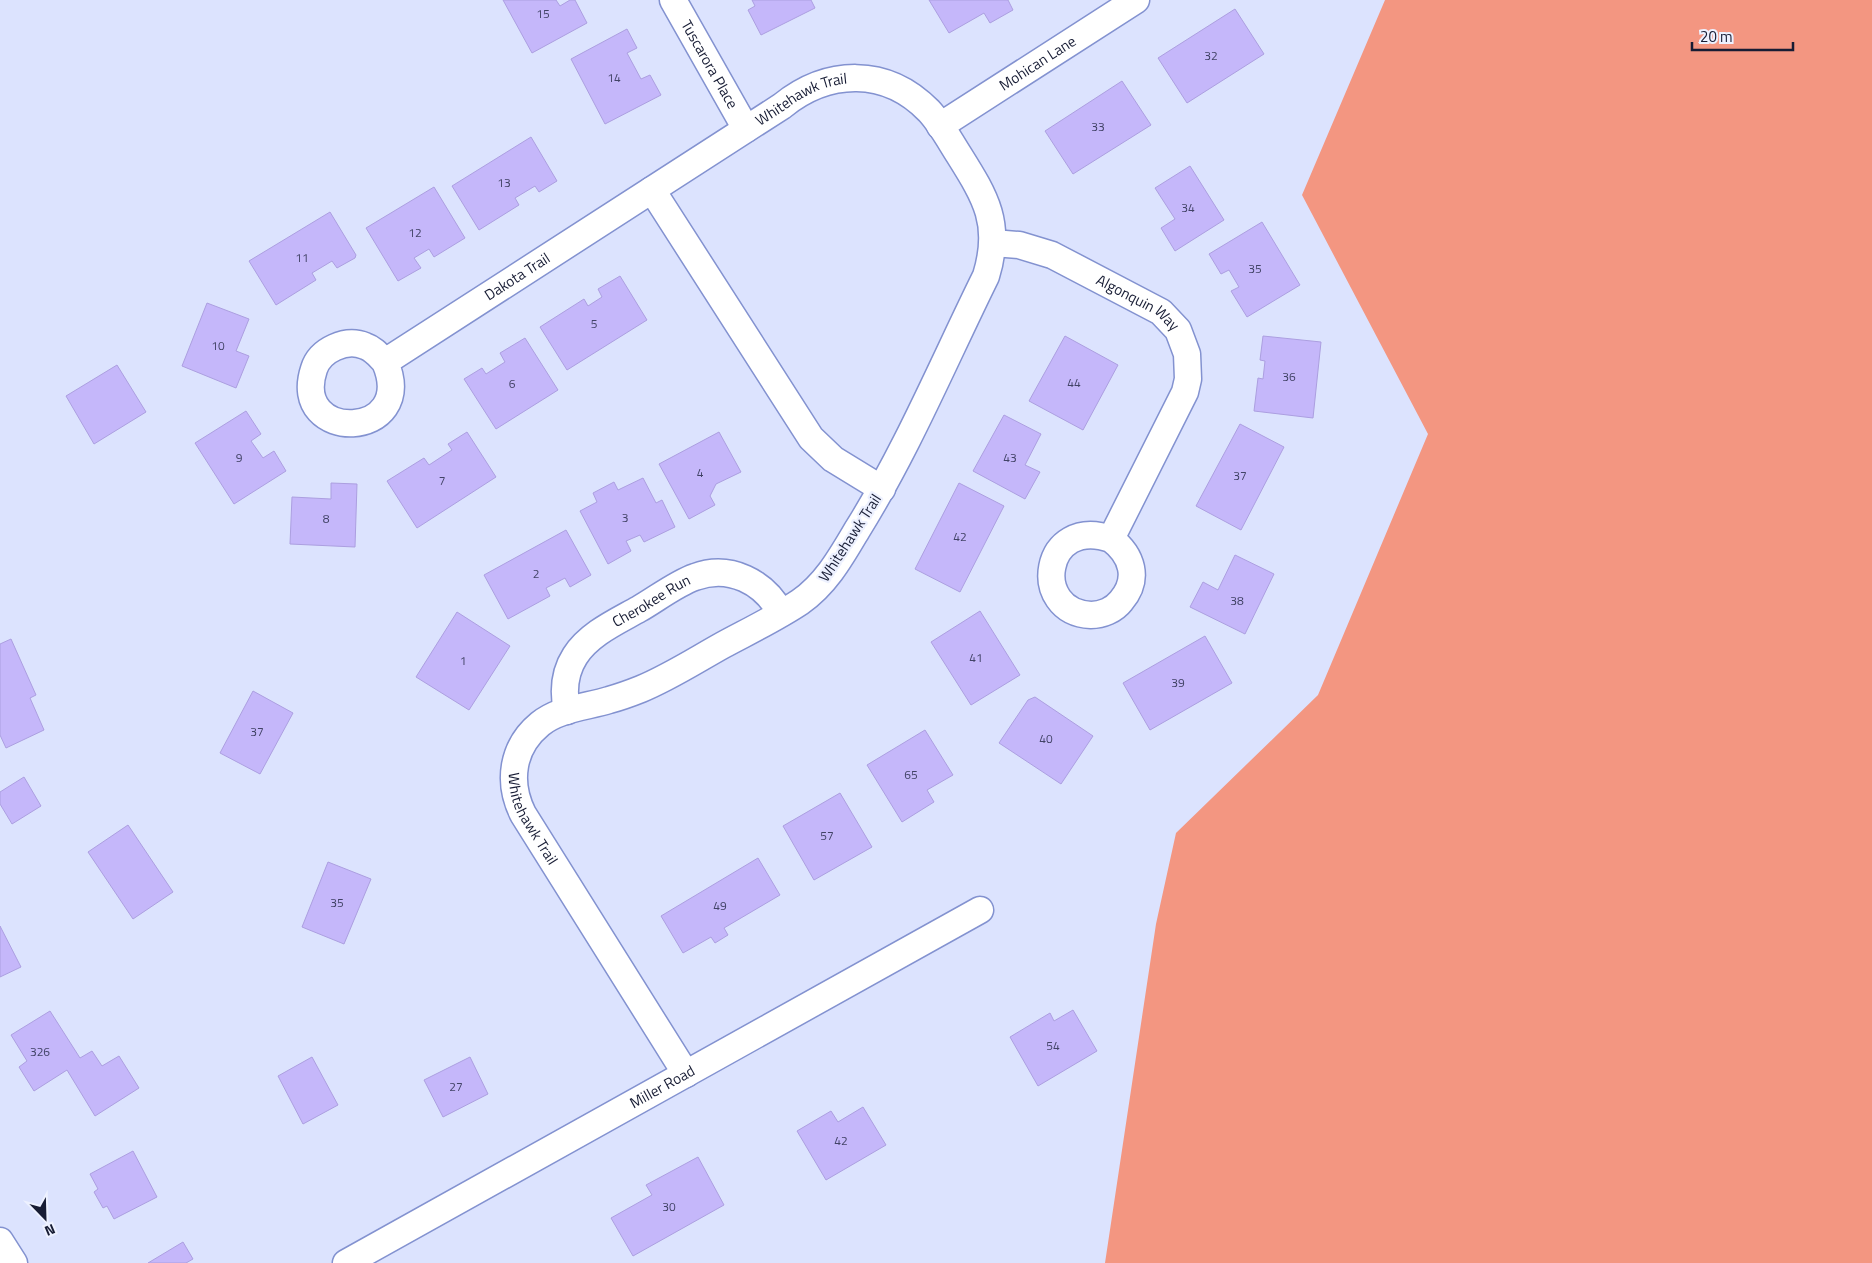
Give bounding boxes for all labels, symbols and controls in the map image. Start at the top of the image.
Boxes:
house number: 15 [536,4,550,23]
street label: Tuscarora Place [676,16,744,113]
scale bar [1692,20,1793,52]
text: 20 m [1700,25,1733,48]
street label: Mohican Lane [994,29,1080,96]
house number: 32 [1204,46,1218,65]
street label: Whitehawk Trail [751,67,848,131]
house number: 14 [607,68,621,87]
house number: 33 [1091,117,1105,136]
house number: 13 [497,173,511,192]
house number: 34 [1181,198,1195,217]
house number: 12 [408,223,422,242]
street label: Dakota Trail [480,247,554,306]
house number: 11 [295,248,309,267]
house number: 35 [1248,259,1262,278]
street label: Algonquin Way [1092,268,1185,336]
house number: 5 [591,314,598,333]
house number: 10 [211,336,225,355]
house number: 36 [1282,367,1296,386]
house number: 44 [1067,373,1081,392]
house number: 6 [509,374,516,393]
house number: 9 [236,448,243,467]
house number: 43 [1003,448,1017,467]
house number: 4 [697,463,704,482]
house number: 37 [1233,466,1247,485]
house number: 7 [439,471,445,490]
street label: Whitehawk Trail [812,489,887,586]
house number: 3 [622,508,628,527]
house number: 8 [323,509,330,528]
house number: 42 [953,527,967,546]
house number: 2 [533,564,539,583]
street label: Cherokee Run [608,568,694,633]
house number: 38 [1230,591,1244,610]
house number: 41 [969,648,983,667]
house number: 1 [460,651,466,670]
house number: 39 [1171,673,1185,692]
house number: 37 [250,722,264,741]
house number: 40 [1039,729,1053,748]
house number: 65 [904,765,918,784]
street label: Whitehawk Trail [503,772,564,869]
house number: 57 [820,826,834,845]
house number: 35 [330,893,344,912]
house number: 49 [713,896,727,915]
house number: 54 [1046,1036,1060,1055]
house number: 326 [30,1042,50,1061]
street label: Miller Road [625,1059,699,1114]
house number: 27 [449,1077,463,1096]
house number: 42 [834,1131,848,1150]
north arrow [20,1193,70,1243]
house number: 30 [662,1197,676,1216]
text: N [42,1219,59,1242]

